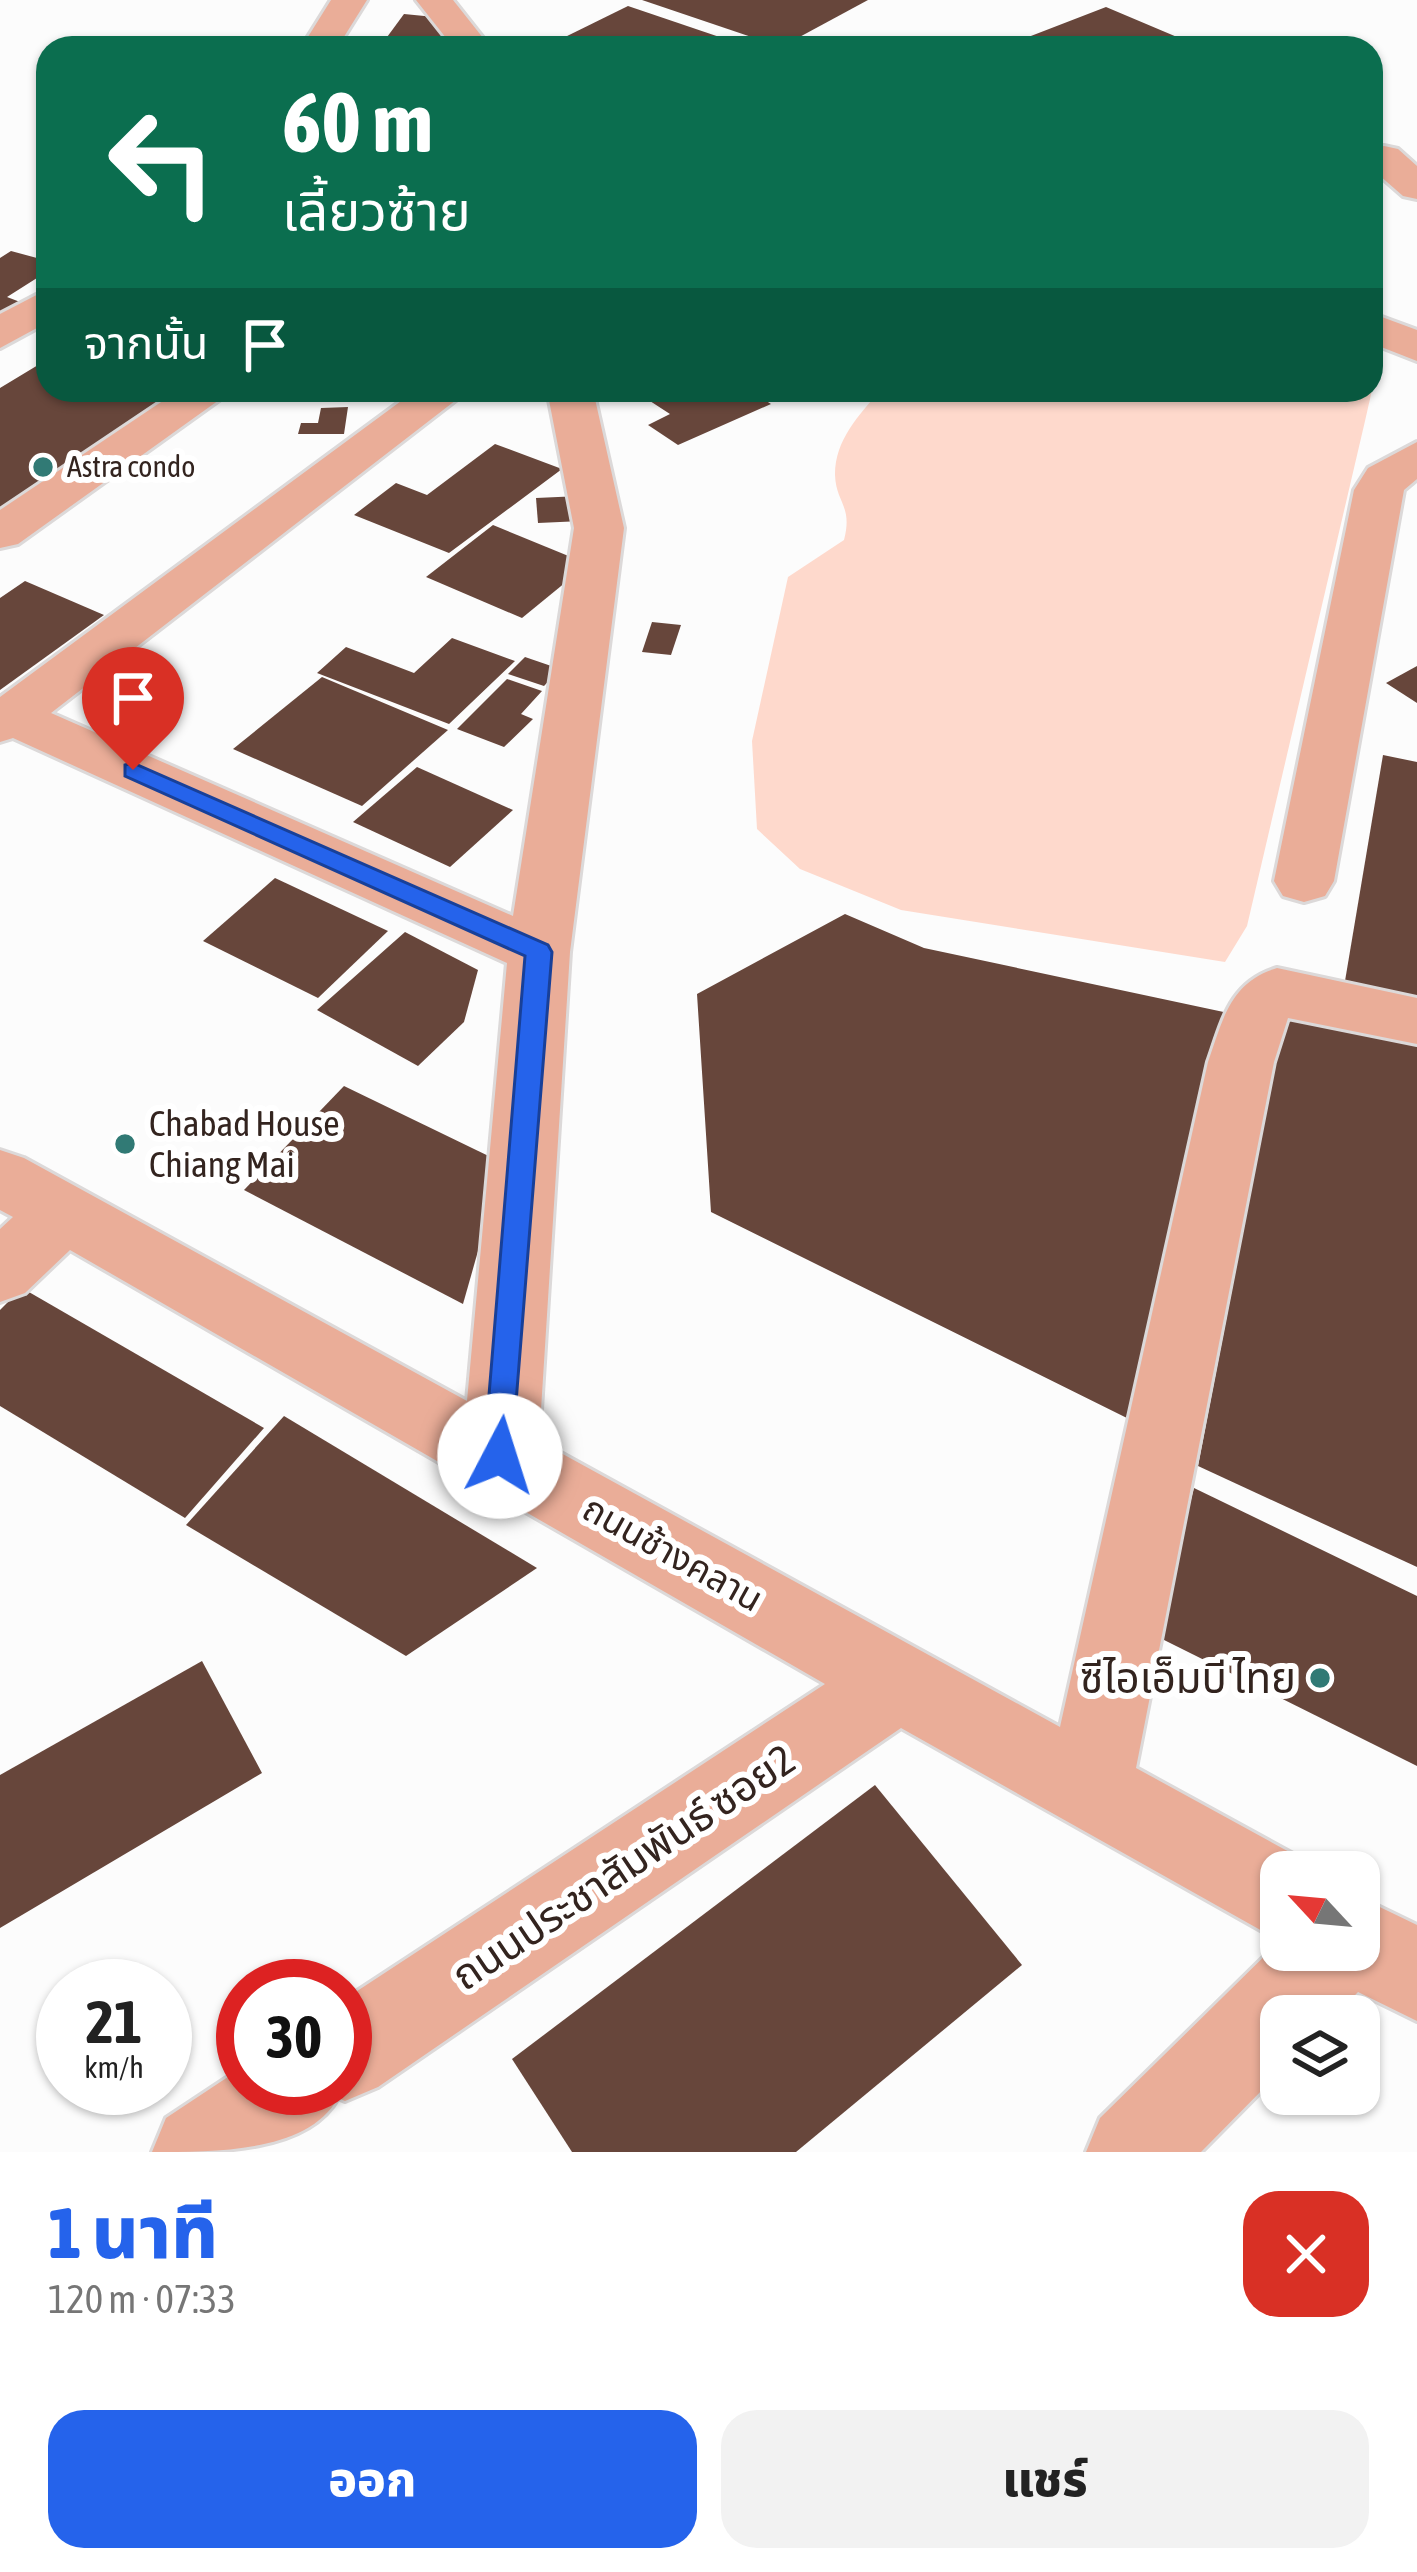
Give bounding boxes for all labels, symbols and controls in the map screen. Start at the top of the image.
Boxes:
text: 60 m [282,74,433,170]
icon: left [84,84,240,240]
text: เลี้ยวซ้าย [282,180,471,241]
icon: arrive [232,312,298,378]
text: จากนั้น [84,317,208,369]
place label: Astra condo [67,449,195,483]
marker: Astra condo [30,454,56,480]
pin [82,647,184,770]
icon: arrive [100,665,166,731]
place label: Chabad House Chiang Mai [149,1102,339,1185]
marker: Chabad House Chiang Mai [112,1131,138,1157]
position arrow [437,1393,563,1519]
street label: ถนนช้างคลาน [576,1486,770,1620]
place label: ซีไอเอ็มบี ไทย [1080,1654,1296,1702]
marker: ซีไอเอ็มบี ไทย [1307,1665,1333,1691]
street label: ถนนประชาสัมพันธ์ ซอย2 [443,1735,803,1999]
north arrow [1260,1851,1380,1971]
map controls [1260,1851,1380,2115]
speed limit sign: 30 [216,1959,372,2115]
text: 21 [86,1987,142,2056]
button: layers [1260,1995,1380,2115]
text: km/h [84,2050,144,2084]
text: 1 นาที [48,2191,218,2273]
button: close [1243,2191,1369,2317]
text: 120 m · 07:33 [48,2277,236,2321]
button: ออก [48,2410,697,2548]
button: แชร์ [721,2410,1369,2548]

